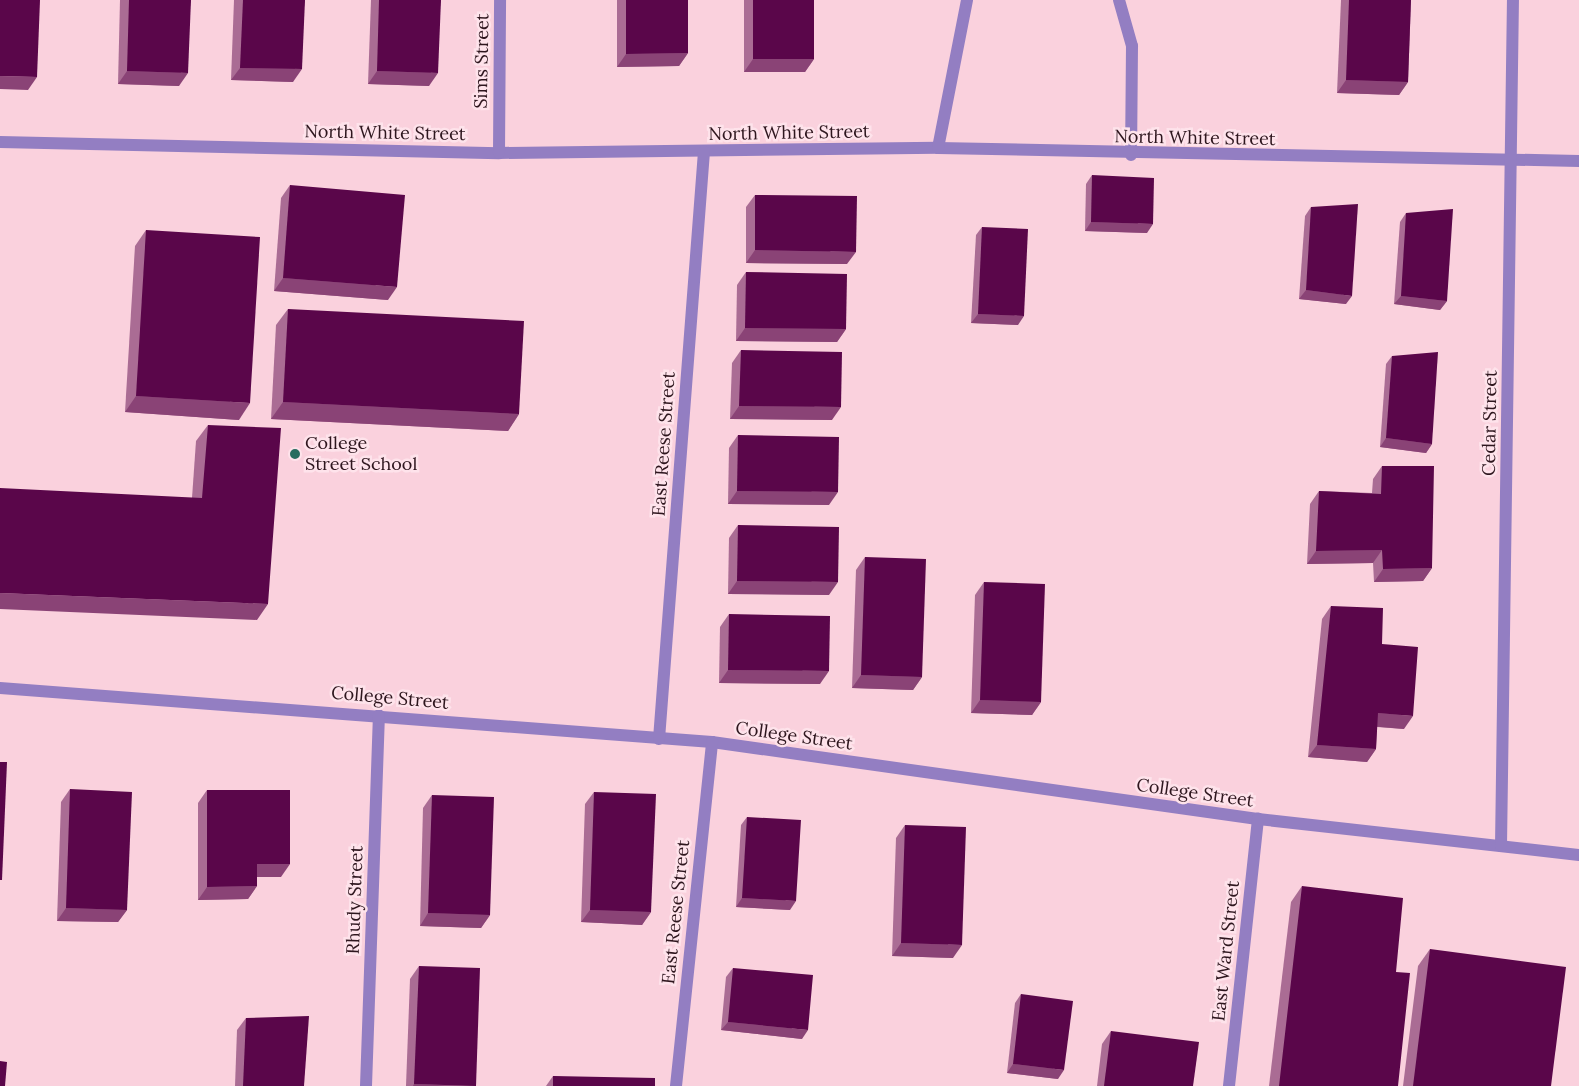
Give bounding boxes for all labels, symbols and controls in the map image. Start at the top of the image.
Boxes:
street label: Sims Street [470,13,494,109]
street label: North White Street [304,121,466,145]
street label: North White Street [708,121,870,145]
street label: North White Street [1114,126,1276,150]
street label: Cedar Street [1478,370,1502,476]
street label: East Reese Street [648,371,680,517]
place label: College Street School [305,433,417,476]
marker: College Street School [289,448,301,460]
street label: College Street [330,682,450,714]
street label: College Street [734,717,854,755]
street label: College Street [1135,774,1255,812]
street label: East Reese Street [658,839,694,985]
street label: Rhudy Street [342,845,368,955]
street label: East Ward Street [1208,880,1244,1022]

